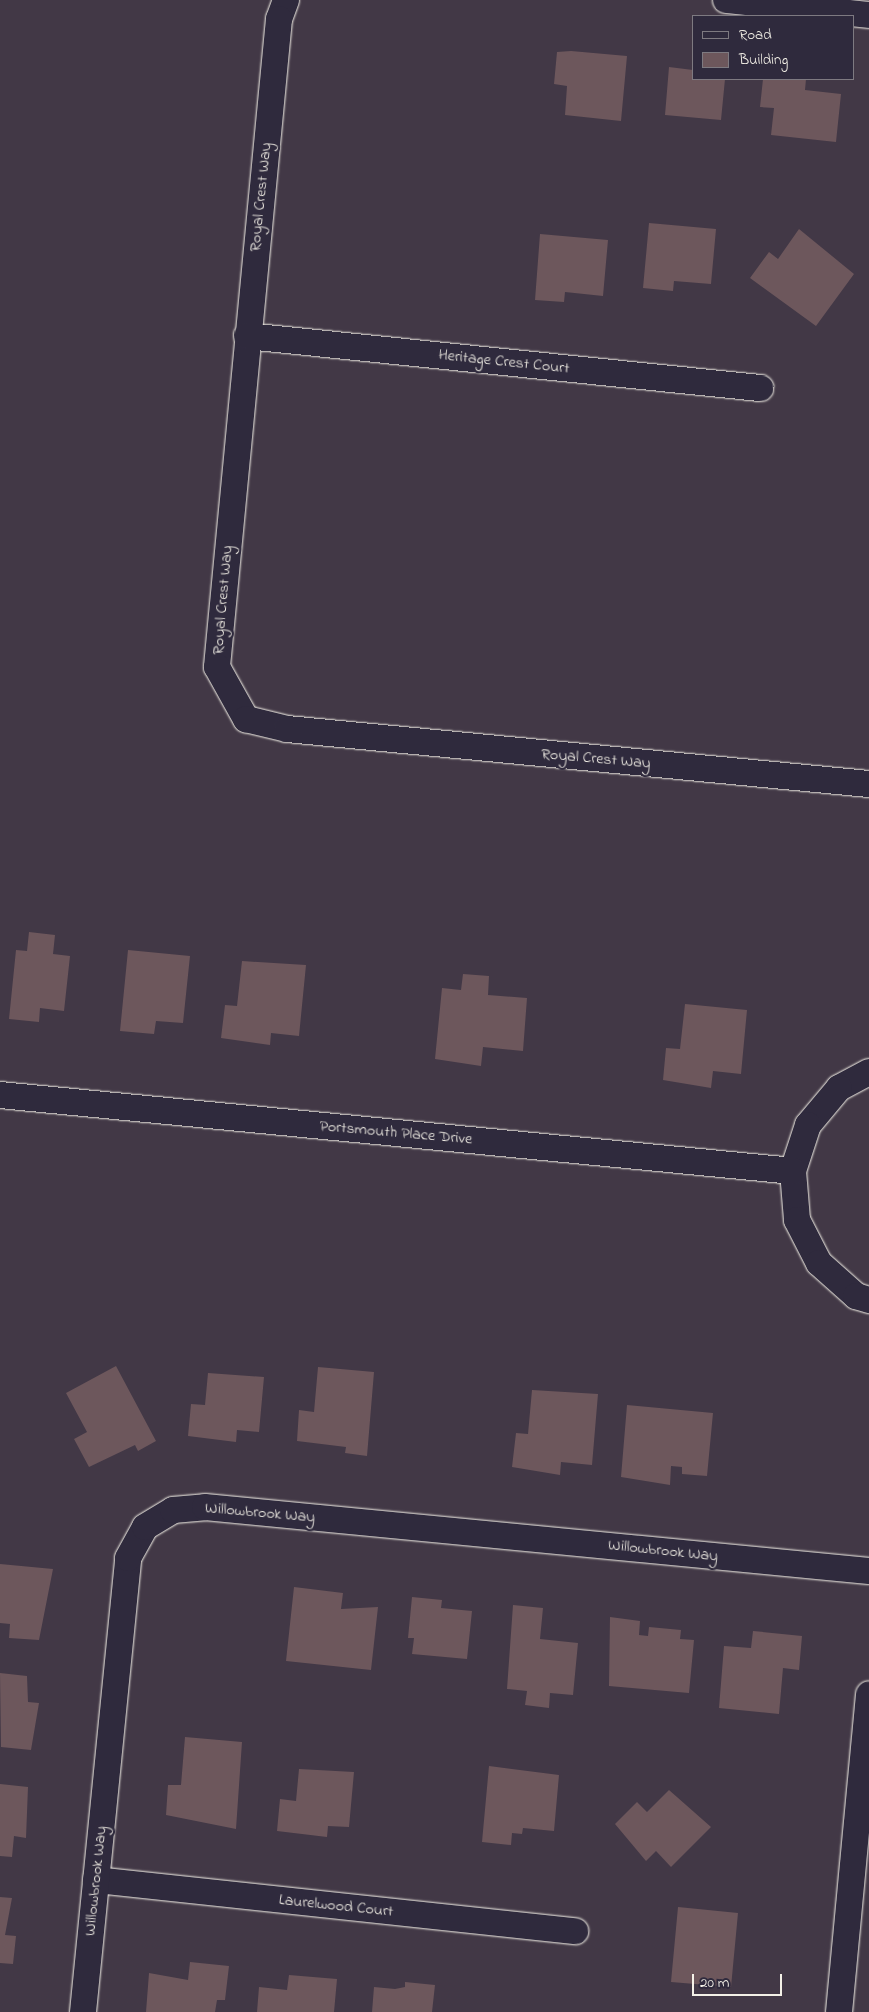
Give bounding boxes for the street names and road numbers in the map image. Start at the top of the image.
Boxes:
street label: Royal Crest Way [246,141,276,253]
street label: Heritage Crest Court [438,346,570,378]
street label: Royal Crest Way [209,544,237,656]
street label: Royal Crest Way [540,745,652,773]
street label: Portsmouth Place Drive [319,1117,473,1149]
street label: Willowbrook Way [204,1499,316,1527]
street label: Willowbrook Way [607,1536,719,1566]
street label: Willowbrook Way [81,1825,111,1937]
street label: Laurelwood Court [278,1890,394,1922]

